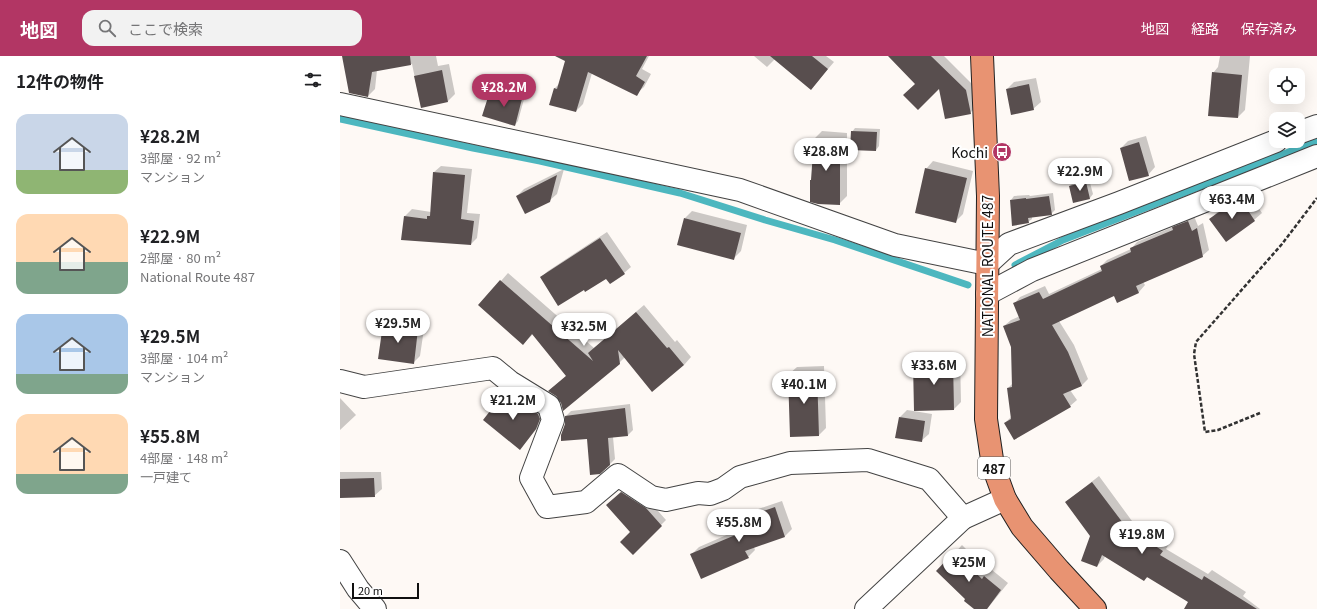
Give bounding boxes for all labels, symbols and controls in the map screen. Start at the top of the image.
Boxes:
search box [82,10,362,46]
text: 地図 [20,15,58,42]
icon: search [96,17,118,39]
text: ここで検索 [128,18,203,39]
text: 地図 [1141,18,1169,38]
text: 経路 [1191,18,1219,38]
text: 保存済み [1241,18,1297,38]
text: 12件の物件 [16,68,104,93]
map controls [1269,68,1305,148]
button: locate [1269,68,1305,104]
icon: filters [302,69,324,91]
pin: ¥28.2M [471,74,537,108]
text: ¥28.2M [481,77,527,96]
button: layers [1269,112,1305,148]
text: ¥28.2M [140,123,200,148]
icon: home [48,130,96,178]
pin: ¥28.8M [793,138,859,172]
text: ¥28.8M [803,141,849,160]
bus stop icon: Kochi [991,141,1013,163]
place label: Kochi [951,142,988,162]
text: 3部屋 · 92 m² [140,148,221,167]
pin: ¥22.9M [1047,158,1113,192]
text: ¥22.9M [1057,161,1103,180]
text: マンション [140,167,205,186]
pin: ¥63.4M [1199,186,1265,220]
text: ¥63.4M [1209,189,1255,208]
street label: NATIONAL ROUTE 487 [977,195,997,337]
text: ¥22.9M [140,223,200,248]
icon: home [48,230,96,278]
text: 2部屋 · 80 m² [140,248,221,267]
text: National Route 487 [140,267,255,286]
pin: ¥29.5M [365,310,431,344]
text: ¥29.5M [375,313,421,332]
pin: ¥32.5M [551,313,617,347]
text: ¥32.5M [561,316,607,335]
text: ¥29.5M [140,323,200,348]
icon: home [48,330,96,378]
text: 3部屋 · 104 m² [140,348,228,367]
pin: ¥33.6M [901,352,967,386]
text: ¥33.6M [911,355,957,374]
text: マンション [140,367,205,386]
pin: ¥40.1M [771,371,837,405]
text: ¥40.1M [781,374,827,393]
pin: ¥21.2M [480,387,546,421]
text: ¥21.2M [490,390,536,409]
text: ¥55.8M [140,423,200,448]
icon: home [48,430,96,478]
text: 4部屋 · 148 m² [140,448,228,467]
road number: 487 [978,457,1010,479]
text: 一戸建て [140,467,192,486]
pin: ¥55.8M [706,509,772,543]
text: ¥55.8M [716,512,762,531]
pin: ¥19.8M [1109,521,1175,555]
text: ¥19.8M [1119,524,1165,543]
pin: ¥25M [945,549,993,583]
text: ¥25M [952,552,986,571]
scale bar [352,581,419,600]
text: 20 m [358,582,383,598]

